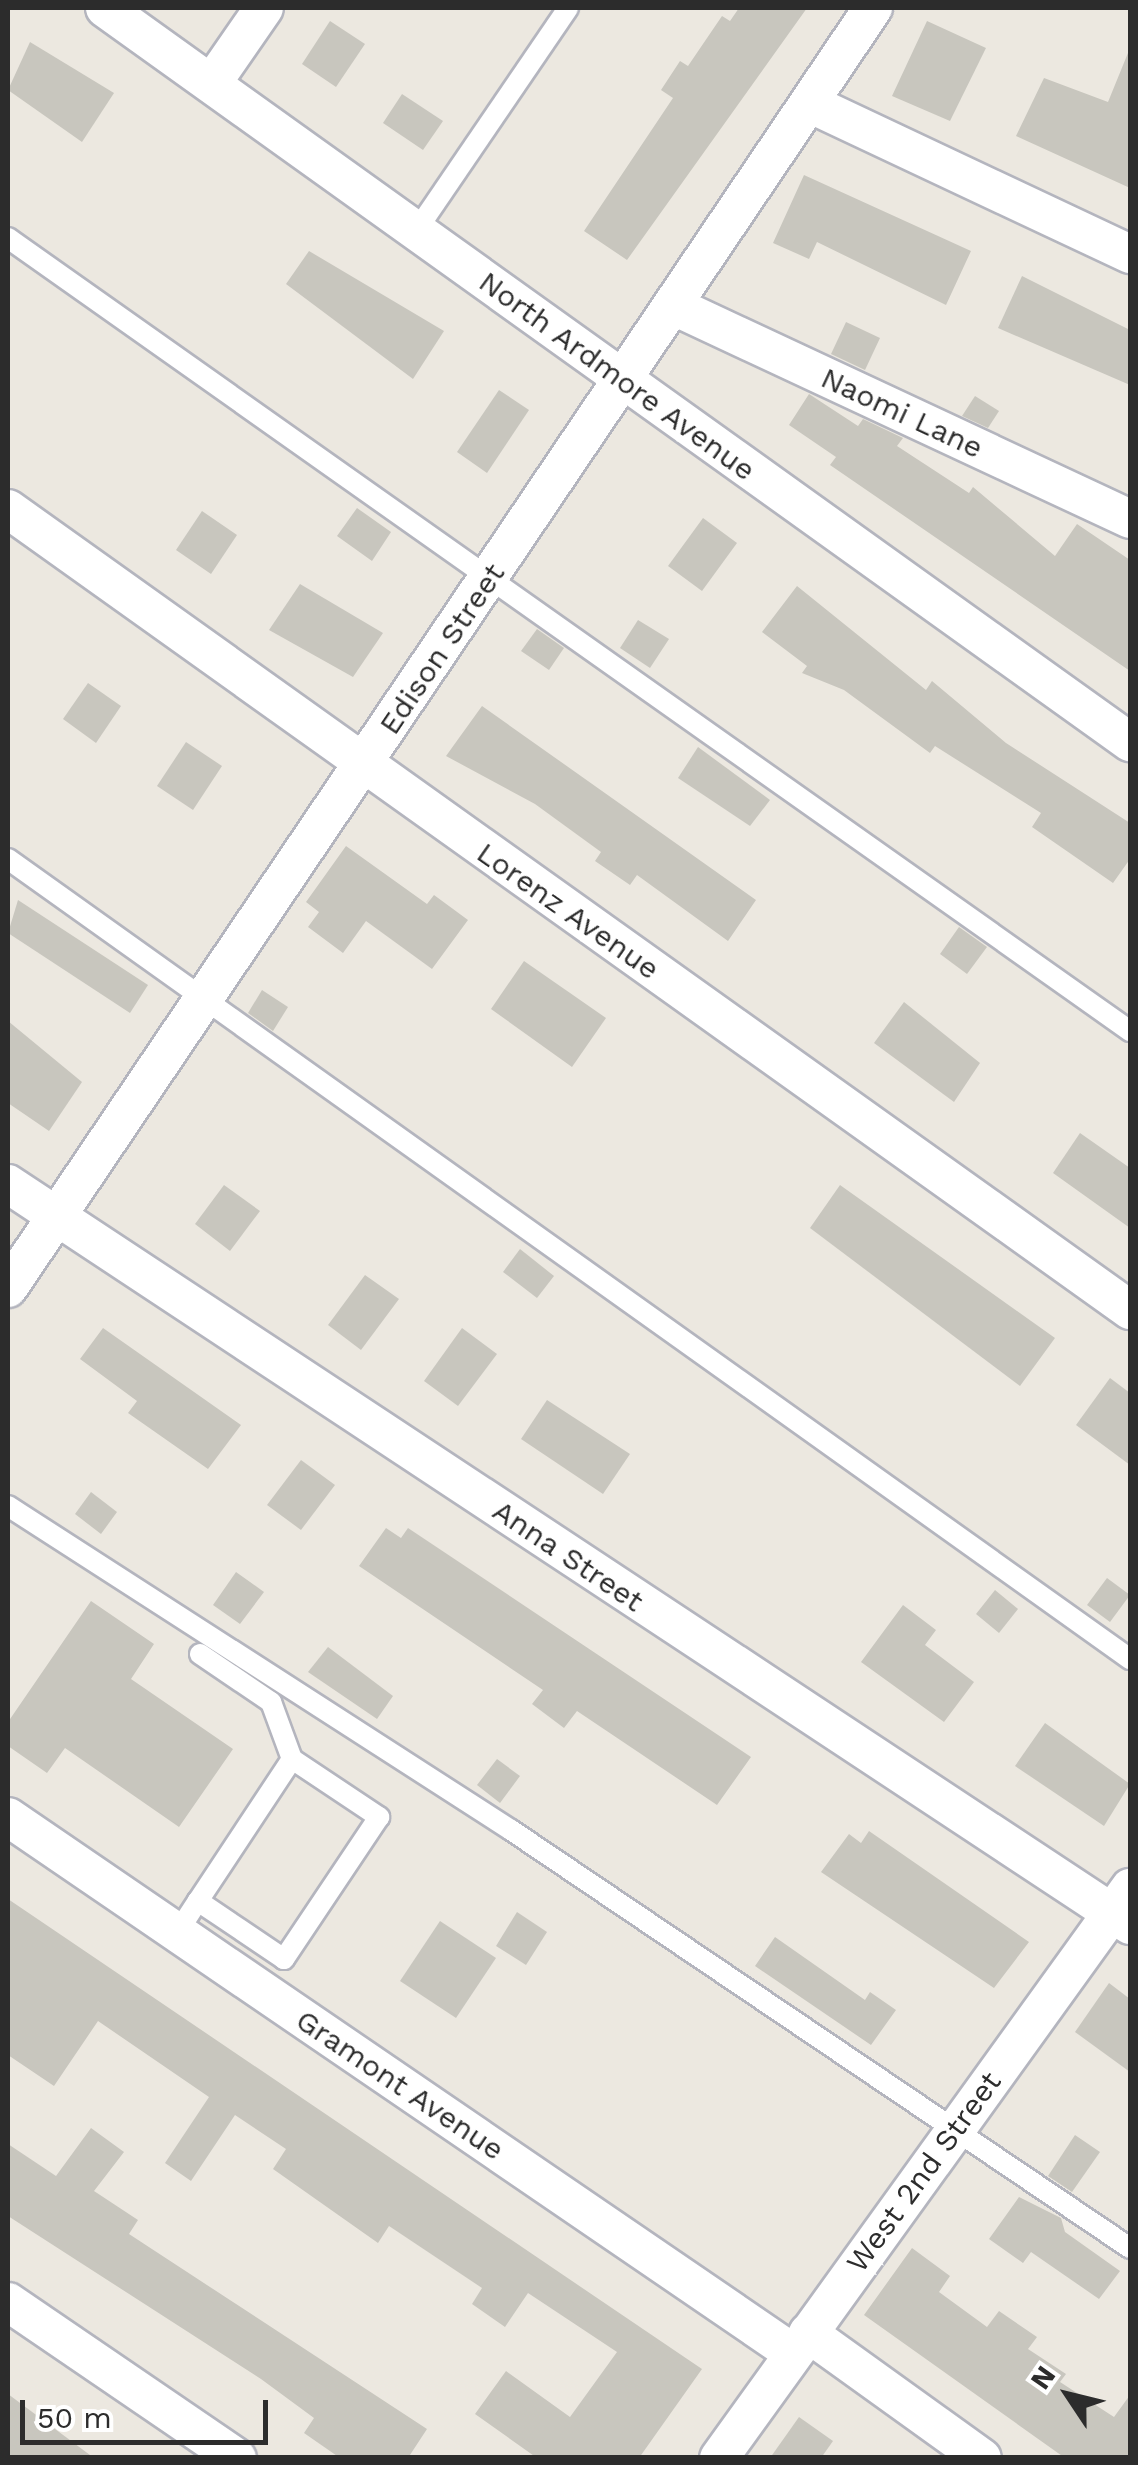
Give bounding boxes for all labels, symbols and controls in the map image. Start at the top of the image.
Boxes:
street label: North Ardmore Avenue [471,263,763,489]
street label: Naomi Lane [815,360,989,466]
street label: Edison Street [372,557,512,741]
street label: Lorenz Avenue [469,834,667,988]
street label: Anna Street [486,1492,650,1620]
street label: Gramont Avenue [289,2002,511,2168]
street label: West 2nd Street [839,2065,1009,2279]
north arrow [1018,2345,1118,2445]
text: N [1024,2360,1062,2395]
scale bar [25,2380,272,2442]
text: 50 m [37,2400,112,2435]

